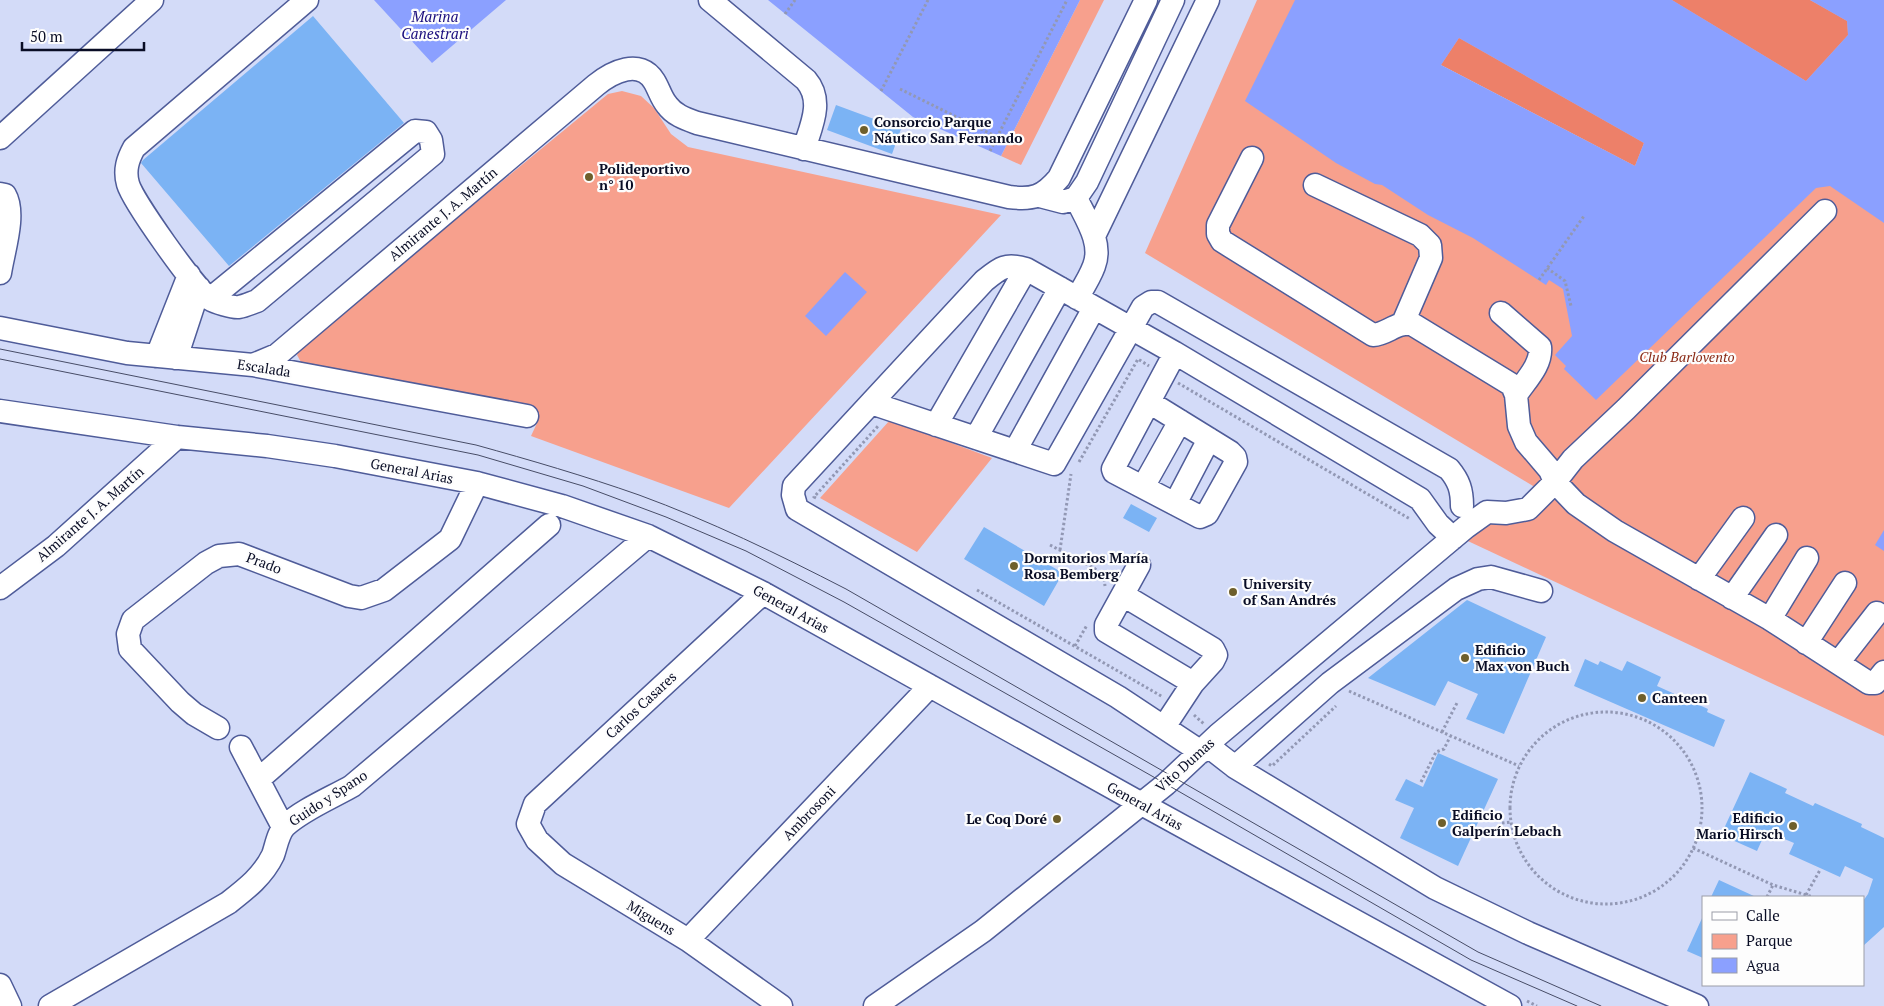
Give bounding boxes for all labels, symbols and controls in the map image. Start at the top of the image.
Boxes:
water label: Marina Canestrari [401,6,470,43]
scale bar [22,20,145,52]
text: 50 m [30,26,63,46]
place label: Consorcio Parque Náutico San Fernando [874,112,1023,147]
marker: Consorcio Parque Náutico San Fernando [858,124,870,136]
place label: Polideportivo n° 10 [599,159,690,194]
street label: Almirante J. A. Martín [384,162,502,265]
marker: Polideportivo n° 10 [583,171,595,183]
park label: Club Barlovento [1639,347,1735,366]
street label: Escalada [236,354,292,381]
street label: General Arias [369,453,455,488]
street label: Almirante J. A. Martín [32,461,148,566]
street label: Prado [244,547,285,578]
place label: Dormitorios María Rosa Bemberg [1024,548,1149,583]
marker: Dormitorios María Rosa Bemberg [1008,560,1020,572]
place label: University of San Andrés [1243,574,1336,609]
street label: General Arias [750,580,833,637]
marker: University of San Andrés [1227,586,1239,598]
place label: Edificio Max von Buch [1475,640,1569,675]
marker: Edificio Max von Buch [1459,652,1471,664]
street label: Carlos Casares [601,667,680,742]
place label: Canteen [1652,688,1708,707]
marker: Canteen [1636,692,1648,704]
street label: Vito Dumas [1151,733,1218,796]
street label: Guido y Spano [285,765,371,830]
street label: General Arias [1104,777,1187,834]
street label: Ambrosoni [778,781,839,844]
place label: Edificio Galperín Lebach [1452,805,1561,840]
place label: Edificio Mario Hirsch [1696,808,1783,843]
place label: Le Coq Doré [966,809,1047,828]
marker: Le Coq Doré [1051,813,1063,825]
marker: Edificio Galperín Lebach [1436,817,1448,829]
marker: Edificio Mario Hirsch [1787,820,1799,832]
street label: Miguens [624,896,679,939]
legend [1702,896,1864,986]
text: Calle [1746,905,1780,925]
text: Parque [1746,930,1793,950]
text: Agua [1746,955,1780,975]

